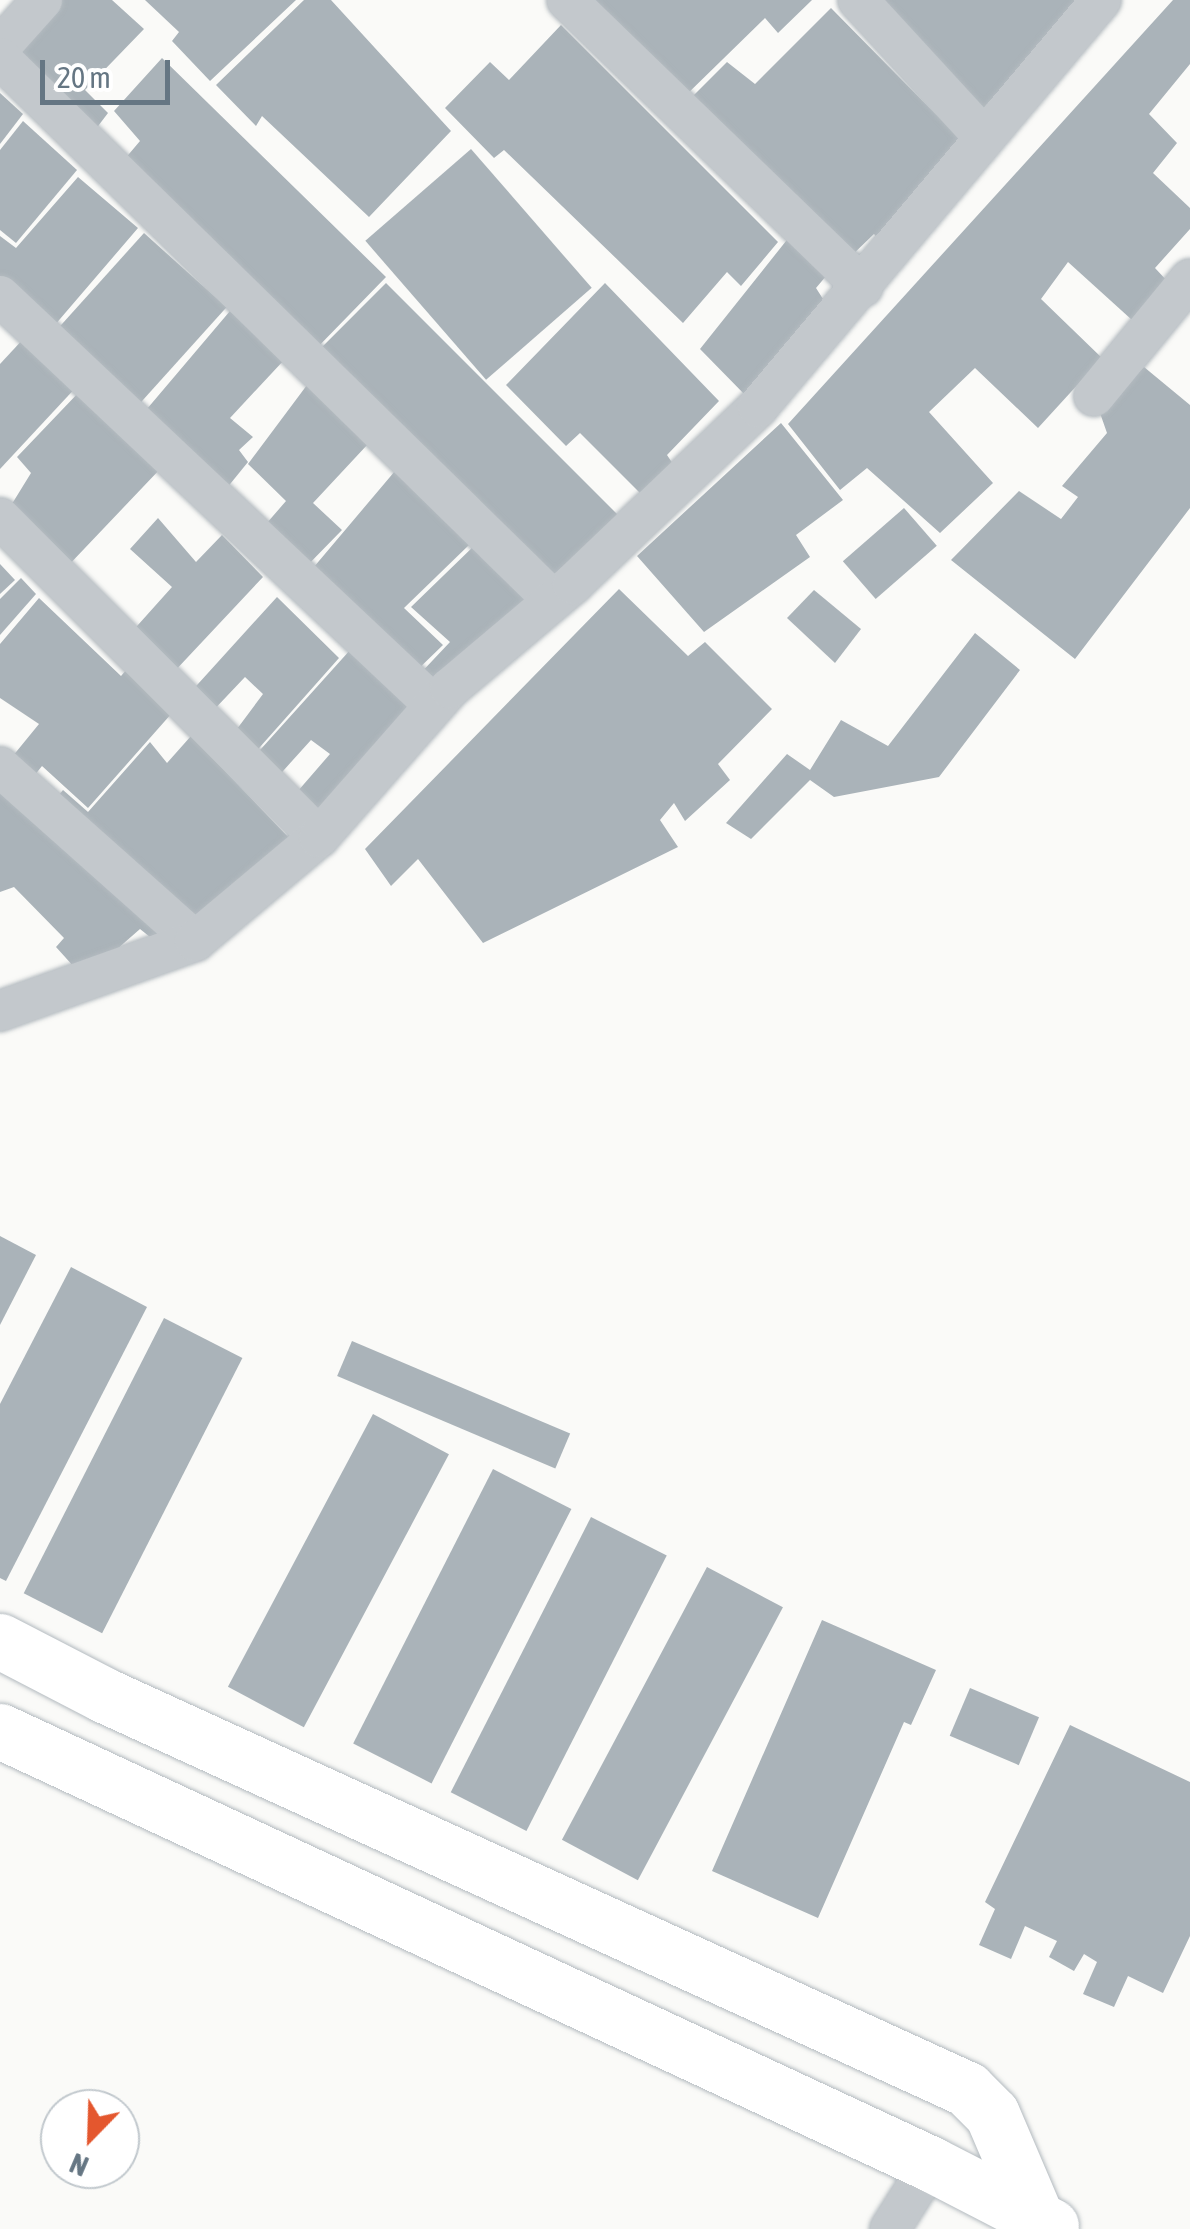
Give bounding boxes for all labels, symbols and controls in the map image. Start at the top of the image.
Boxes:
scale bar [45,40,175,102]
text: 20 m [57,60,111,94]
north arrow [40,2089,140,2189]
text: N [65,2147,93,2183]

